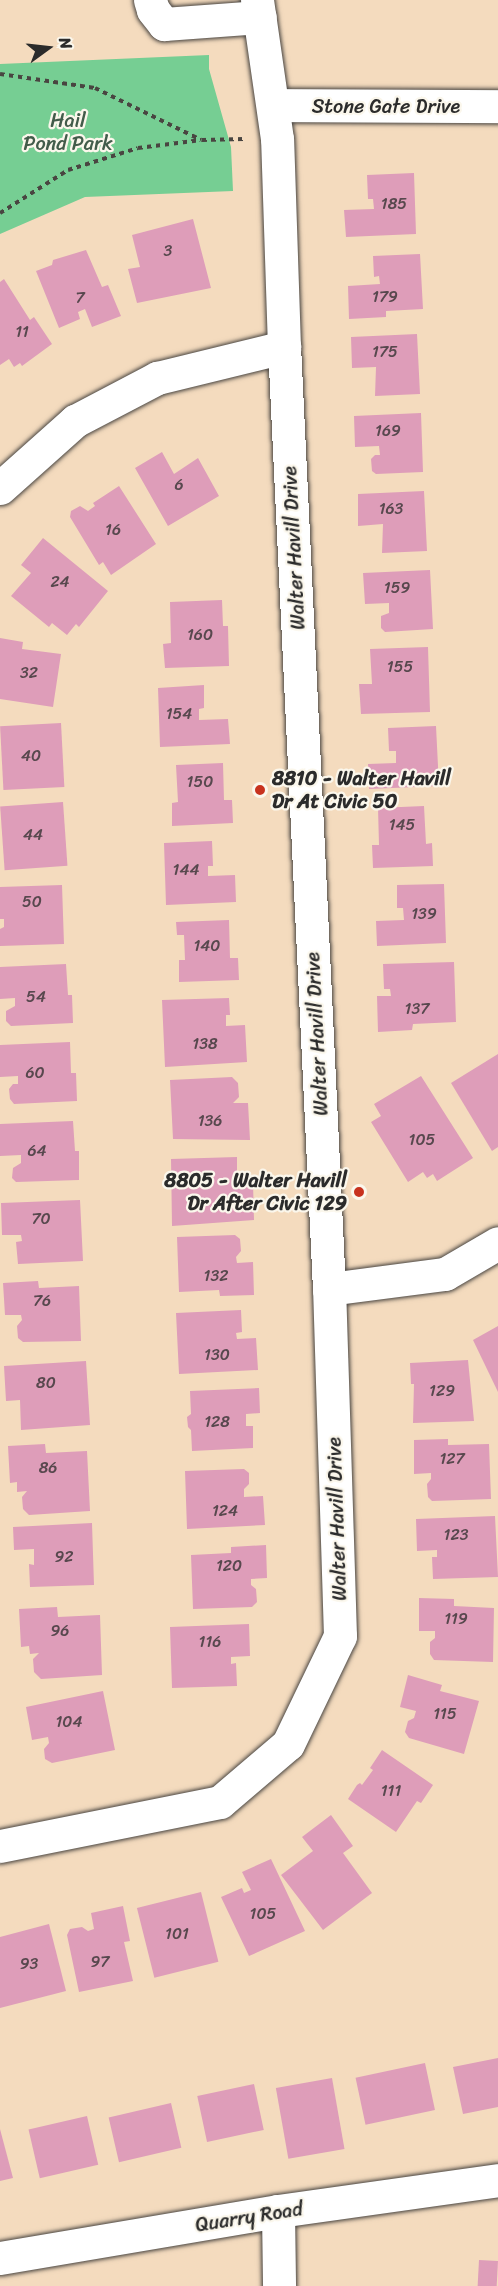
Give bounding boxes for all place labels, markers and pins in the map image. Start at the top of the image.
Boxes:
place label: 8810 - Walter Havill Dr At Civic 50 [272,766,451,813]
marker: 8810 - Walter Havill Dr At Civic 50 [253,783,267,797]
place label: 8805 - Walter Havill Dr After Civic 129 [164,1168,347,1215]
marker: 8805 - Walter Havill Dr After Civic 129 [352,1185,366,1199]

